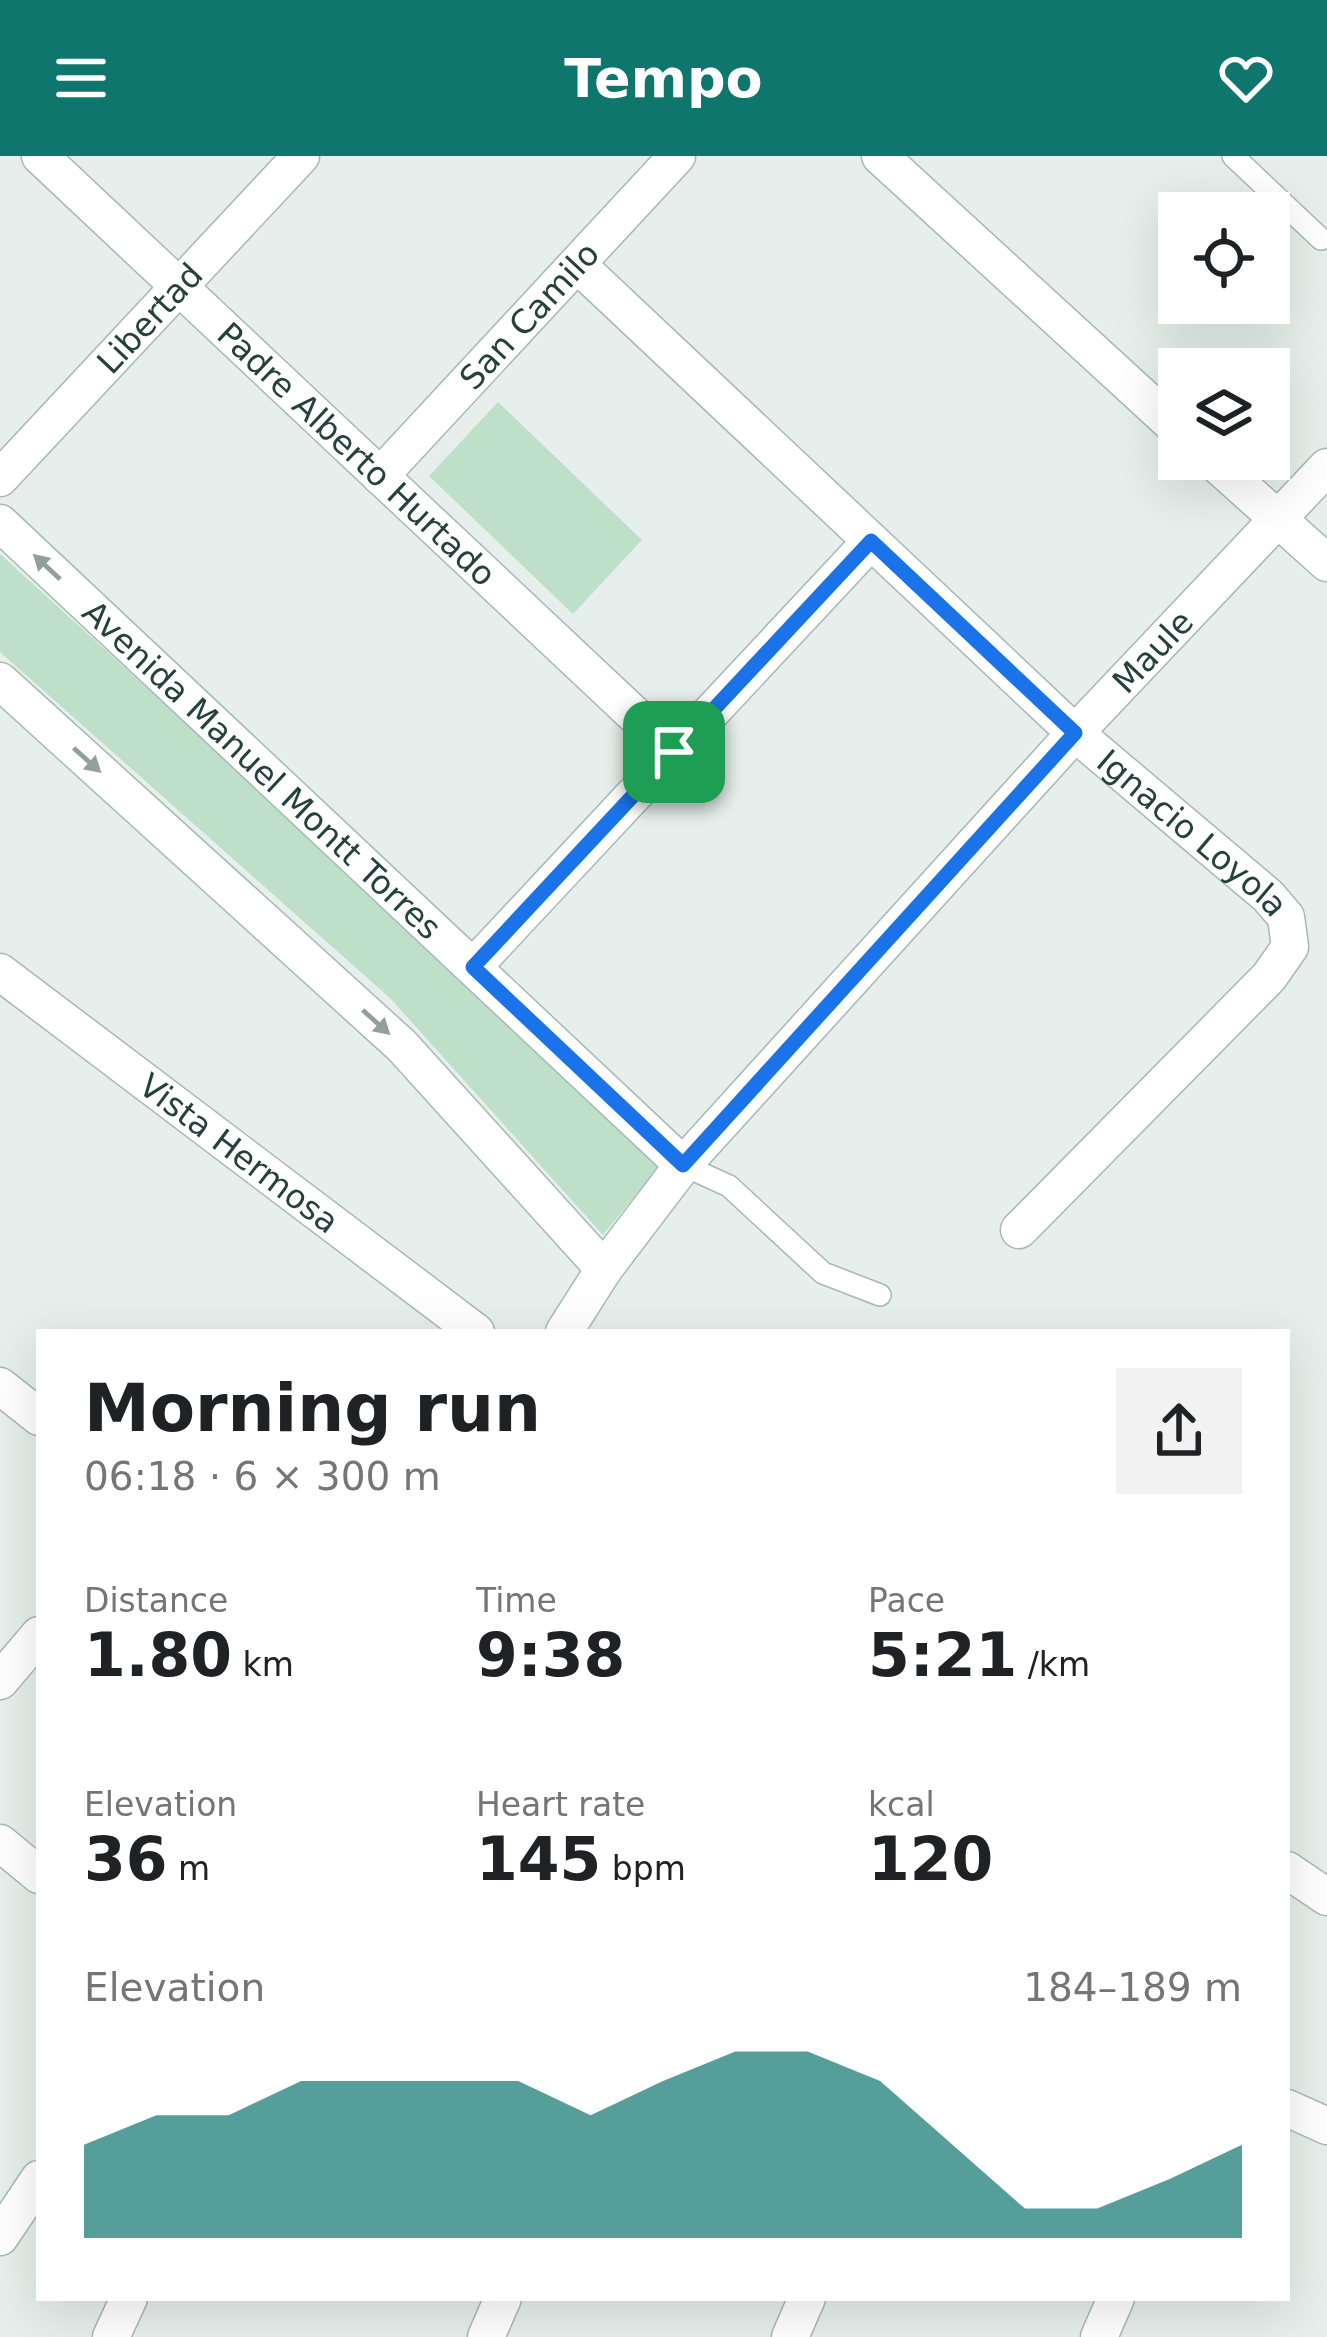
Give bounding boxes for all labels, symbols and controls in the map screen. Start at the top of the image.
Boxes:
icon: menu [48,45,114,111]
icon: heart [1213,45,1279,111]
text: Tempo [564,47,763,110]
map controls [1158,192,1290,480]
button: locate [1158,192,1290,324]
street label: San Camilo [451,234,607,397]
street label: Libertad [89,255,210,381]
street label: Padre Alberto Hurtado [210,314,504,594]
button: layers [1158,348,1290,480]
one-way arrow [32,554,61,581]
street label: Avenida Manuel Montt Torres [75,592,449,947]
street label: Maule [1104,602,1201,701]
pin [623,701,725,803]
icon: arrive [641,719,707,785]
street label: Ignacio Loyola [1090,741,1296,924]
one-way arrow [72,746,101,773]
one-way arrow [361,1008,390,1035]
street label: Vista Hermosa [132,1065,347,1241]
button: share [1116,1368,1242,1494]
text: Morning run [84,1370,541,1447]
text: 06:18 · 6 × 300 m [84,1454,441,1499]
text: Distance [84,1581,228,1620]
text: Time [476,1581,557,1620]
text: Pace [868,1581,945,1620]
text: 1.80 [84,1620,232,1690]
text: 9:38 [476,1620,625,1690]
text: 5:21 [868,1620,1017,1690]
text: km [232,1645,294,1684]
text: /km [1017,1645,1090,1684]
text: Elevation [84,1785,237,1824]
text: Heart rate [476,1785,645,1824]
text: kcal [868,1785,935,1824]
text: 36 [84,1824,168,1894]
text: 145 [476,1824,601,1894]
text: 120 [868,1824,993,1894]
text: m [168,1849,210,1888]
text: bpm [601,1849,686,1888]
text: Elevation [84,1965,265,2010]
text: 184–189 m [1023,1965,1242,2010]

